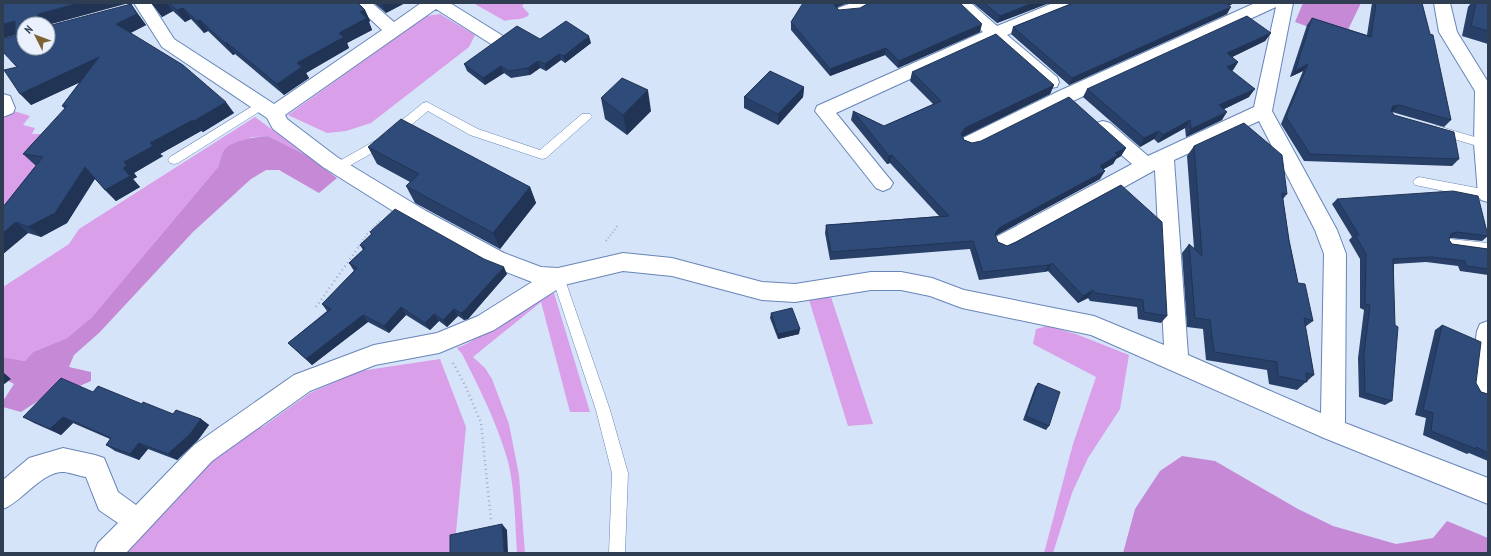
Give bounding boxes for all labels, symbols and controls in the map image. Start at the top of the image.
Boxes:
north arrow [16,16,56,56]
text: N [21,22,36,36]

